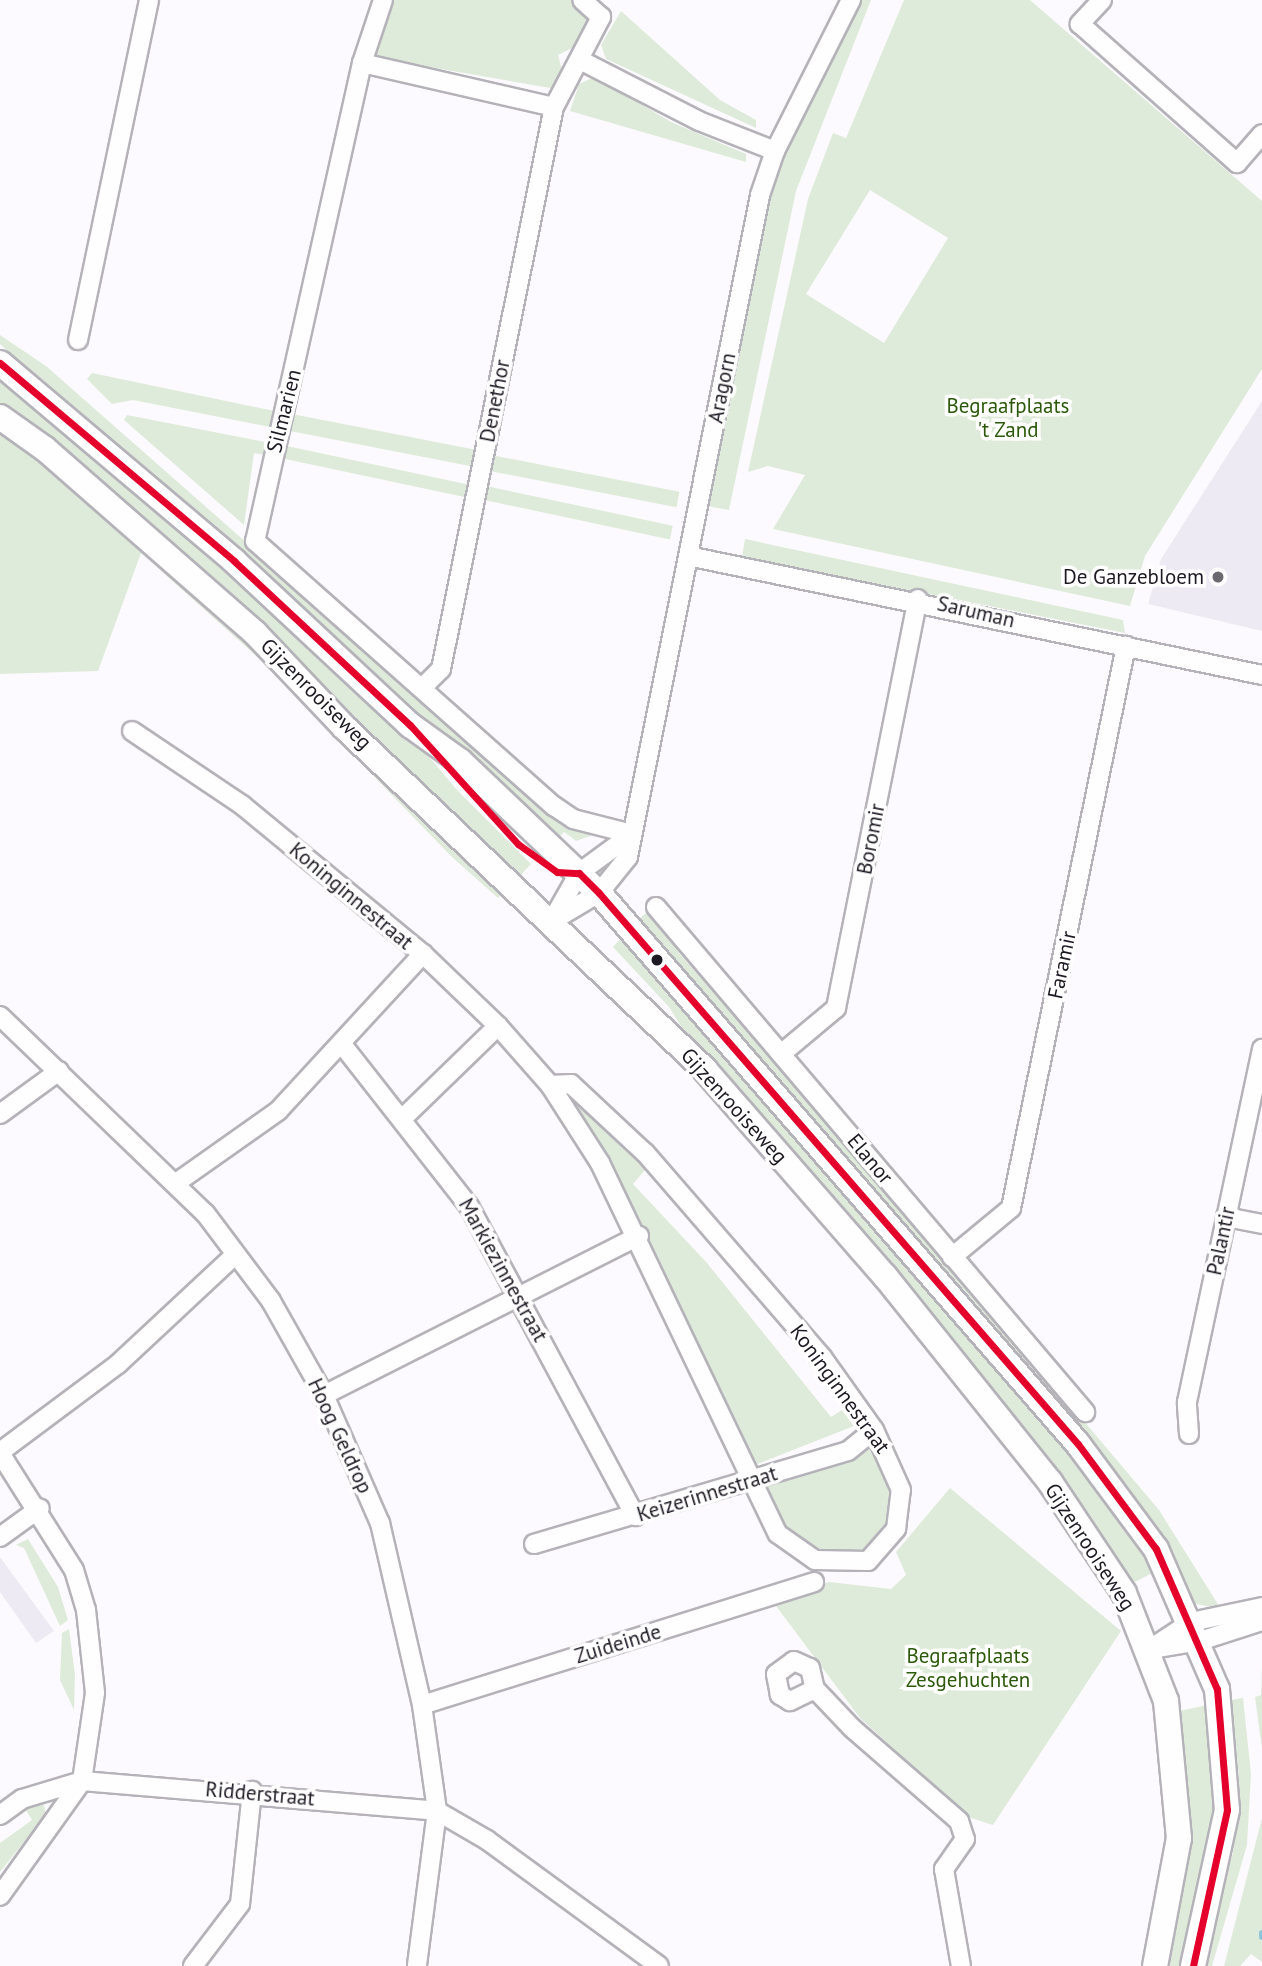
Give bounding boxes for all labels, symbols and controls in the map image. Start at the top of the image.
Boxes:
street label: Aragorn [703,351,741,425]
street label: Denethor [475,358,515,444]
street label: Silmarien [261,367,307,455]
park label: Begraafplaats 't Zand [947,393,1069,443]
place label: De Ganzebloem [1063,564,1204,590]
marker: De Ganzebloem [1210,569,1226,585]
street label: Saruman [935,591,1017,633]
street label: Gijzenrooiseweg [255,633,377,755]
street label: Boromir [852,801,890,877]
street label: Koninginnestraat [284,837,418,955]
street label: Faramir [1043,929,1081,1001]
unlabelled marker [650,953,664,967]
street label: Gijzenrooiseweg [676,1043,792,1169]
street label: Elanor [842,1129,898,1189]
street label: Markiezinnestraat [453,1194,553,1346]
street label: Palantir [1201,1204,1241,1278]
street label: Koninginnestraat [785,1320,895,1458]
street label: Hoog Geldrop [302,1374,378,1498]
street label: Keizerinnestraat [634,1461,780,1527]
street label: Gijzenrooiseweg [1039,1479,1141,1615]
street label: Zuideinde [572,1619,664,1669]
park label: Begraafplaats Zesgehuchten [906,1643,1030,1693]
street label: Ridderstraat [204,1777,316,1811]

